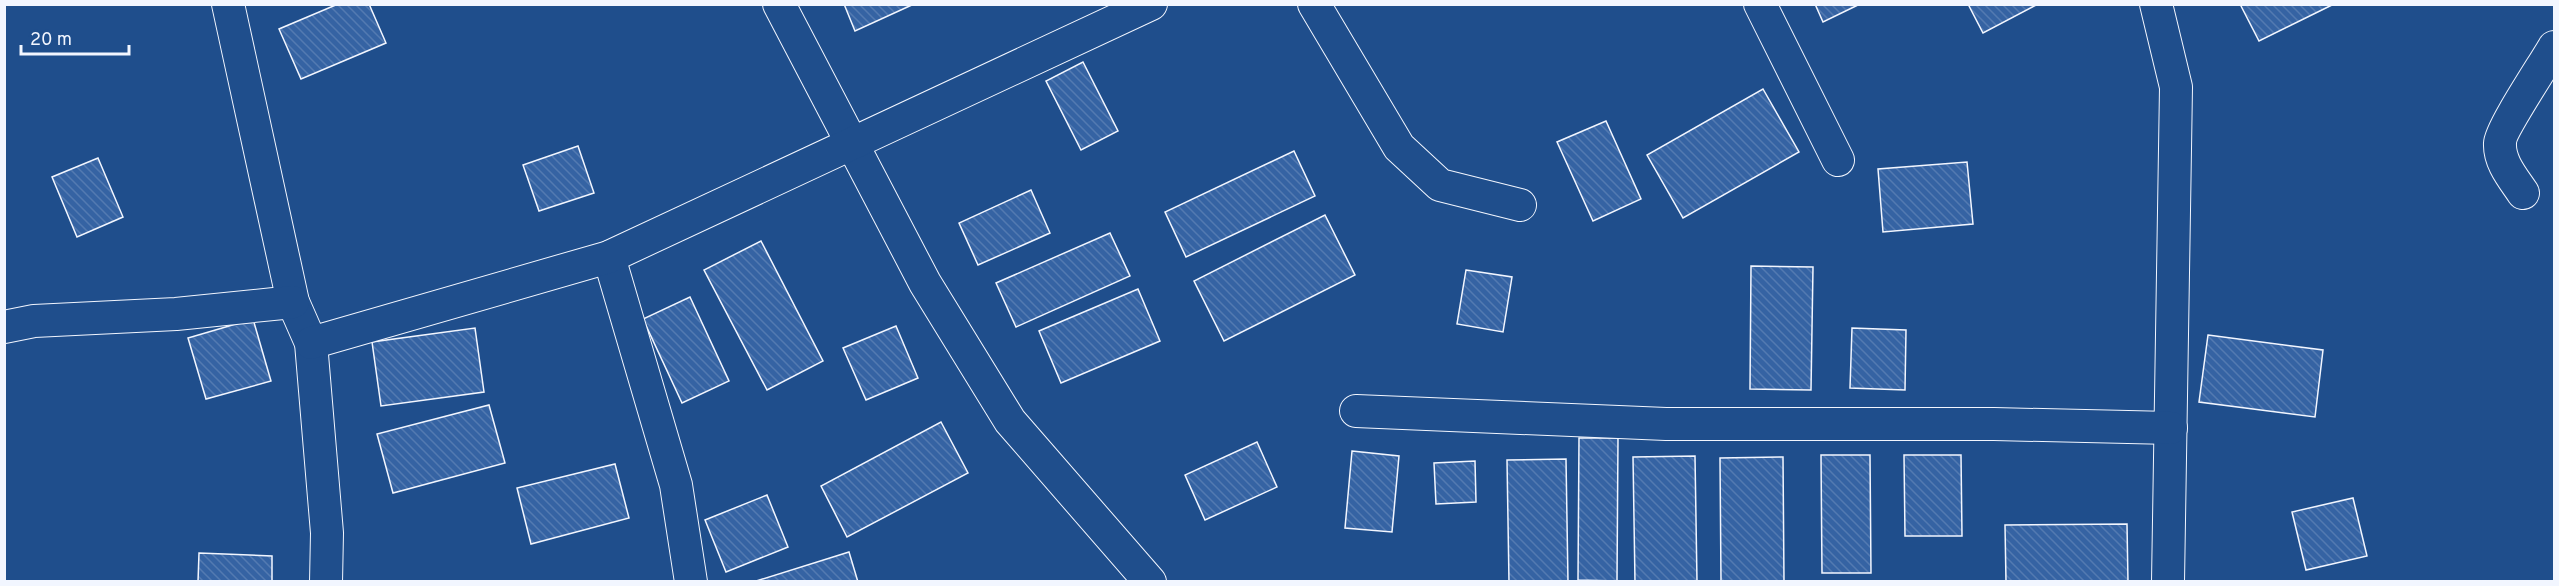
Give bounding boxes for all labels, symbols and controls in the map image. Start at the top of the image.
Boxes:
scale bar [21,18,129,56]
text: 20 m [30,29,72,52]

